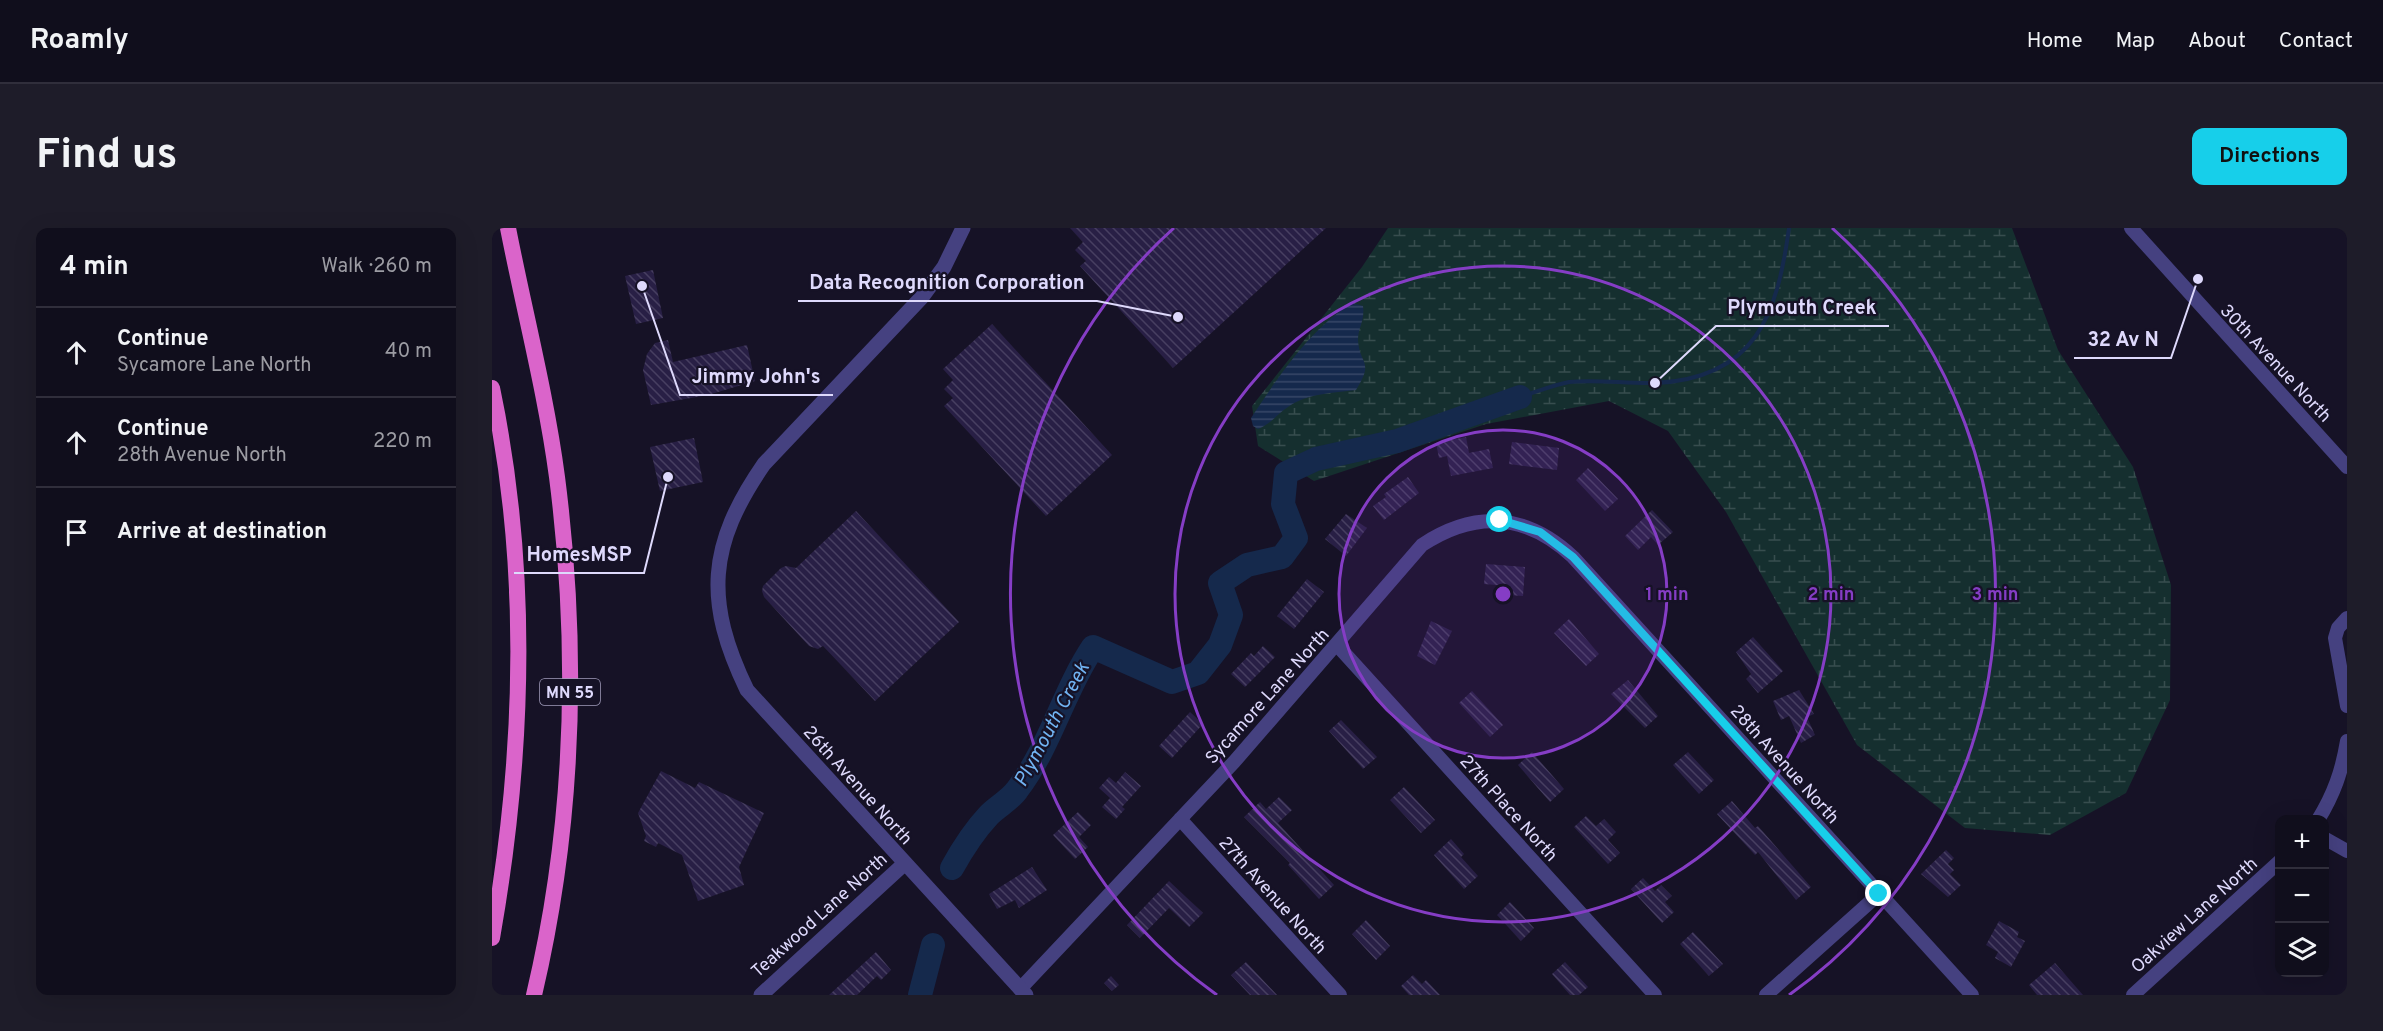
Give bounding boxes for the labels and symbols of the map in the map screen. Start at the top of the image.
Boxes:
callout: Data Recognition Corporation [798,263,1097,301]
text: Data Recognition Corporation [809,271,1085,297]
callout: Plymouth Creek [1716,288,1889,326]
text: Plymouth Creek [1727,296,1877,322]
street label: 30th Avenue North [2214,300,2336,428]
callout: 32 Av N [2074,320,2171,358]
text: 32 Av N [2087,328,2159,354]
callout: Jimmy John's [680,357,833,395]
text: Jimmy John's [691,365,821,391]
route start [1486,506,1512,532]
callout: HomesMSP [514,535,644,573]
text: HomesMSP [526,543,632,569]
centre of rings [1493,584,1513,604]
text: 1 min [1645,584,1689,607]
text: 2 min [1807,584,1855,607]
text: 3 min [1972,584,2018,607]
street label: Sycamore Lane North [1201,624,1335,770]
water label: Plymouth Creek [1009,657,1097,792]
road number: MN 55 [540,679,600,705]
street label: 28th Avenue North [1724,701,1844,829]
street label: 26th Avenue North [797,722,917,850]
street label: 27th Place North [1454,751,1562,867]
street label: 27th Avenue North [1213,832,1331,960]
street label: Teakwood Lane North [747,849,893,983]
street label: Oakview Lane North [2127,853,2263,979]
route end [1865,880,1891,906]

